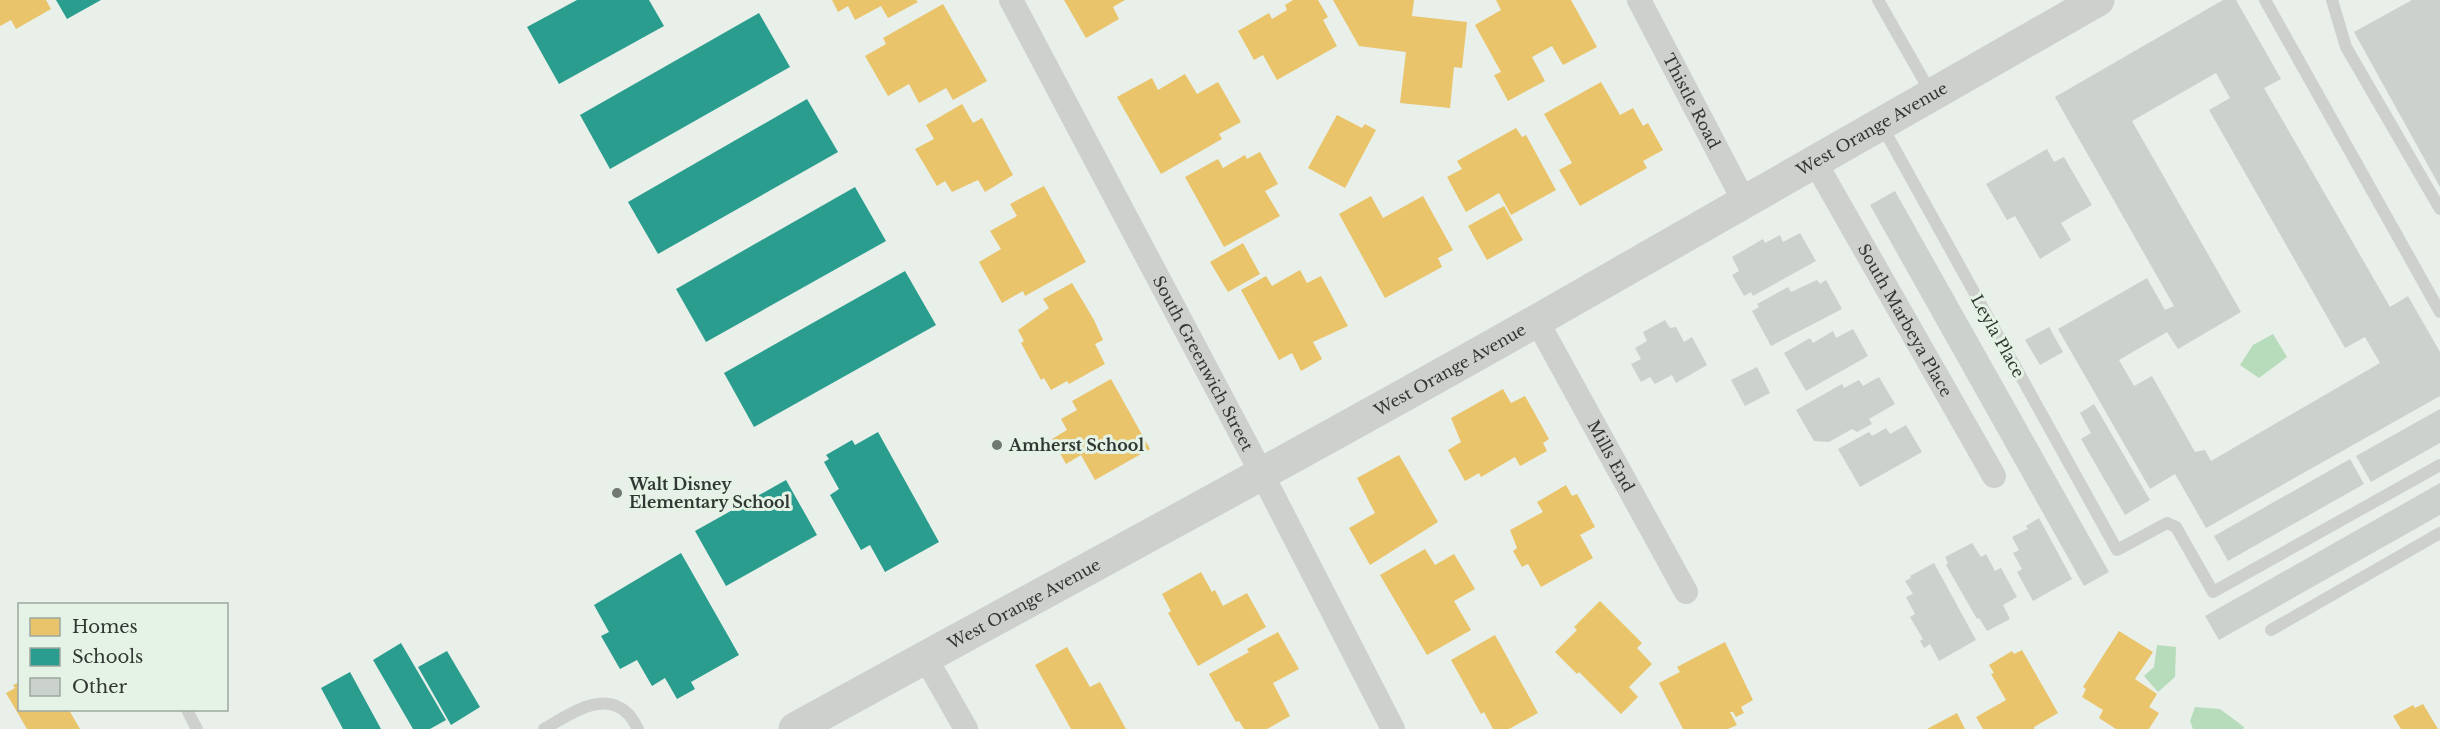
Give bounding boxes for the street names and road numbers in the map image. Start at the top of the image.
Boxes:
street label: Thistle Road [1659,50,1725,152]
street label: West Orange Avenue [1792,77,1951,180]
street label: South Marbeya Place [1854,240,1957,400]
street label: South Greenwich Street [1149,272,1258,454]
street label: Leyla Place [1967,291,2029,381]
street label: West Orange Avenue [1370,319,1529,421]
street label: Mills End [1583,417,1639,495]
street label: West Orange Avenue [943,554,1104,654]

